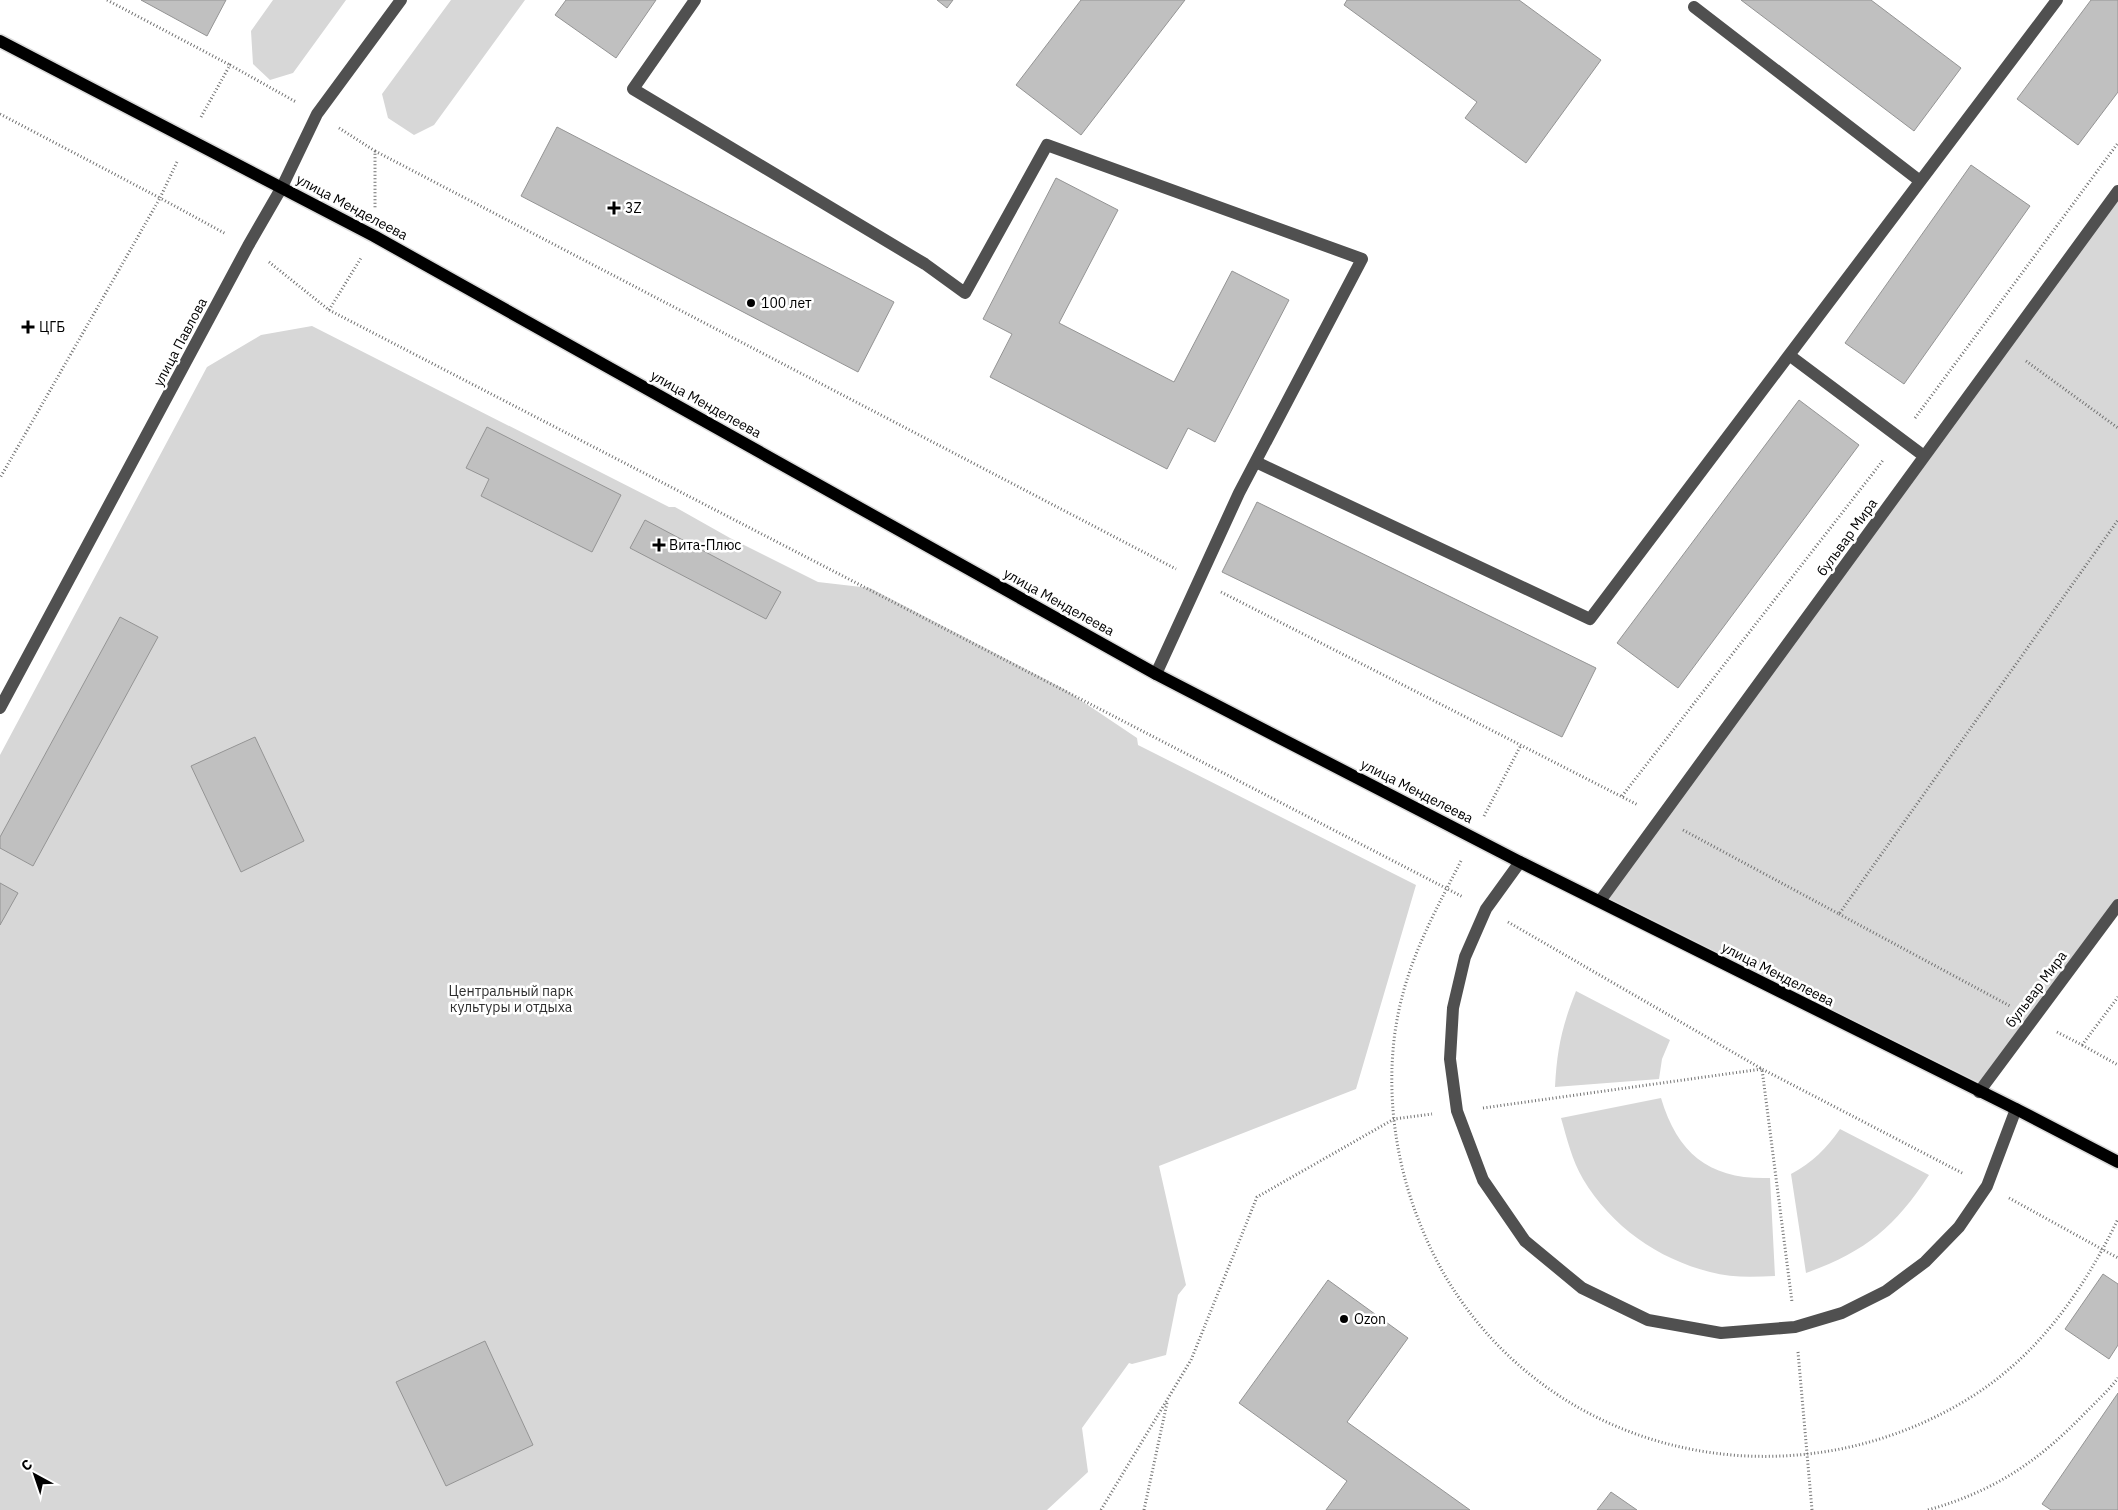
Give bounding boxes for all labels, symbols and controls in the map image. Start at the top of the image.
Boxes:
street label: улица Менделеева [293,170,411,244]
place label: 3Z [625,199,642,217]
marker: 3Z [607,201,621,215]
street label: улица Павлова [149,294,211,389]
place label: 100 лет [761,294,812,312]
marker: 100 лет [745,297,757,309]
place label: ЦГБ [39,318,65,336]
marker: ЦГБ [21,320,35,334]
street label: улица Менделеева [647,366,765,442]
street label: бульвар Мира [1813,494,1882,579]
place label: Вита-Плюс [669,536,741,554]
marker: Вита-Плюс [653,539,665,551]
street label: улица Менделеева [1000,564,1118,640]
street label: улица Менделеева [1358,755,1477,827]
street label: улица Менделеева [1719,938,1838,1010]
street label: бульвар Мира [2001,947,2071,1031]
park label: Центральный парк культуры и отдыха [449,982,574,1016]
place label: Ozon [1354,1310,1386,1328]
marker: Ozon [1338,1313,1350,1325]
north arrow [10,1450,60,1500]
text: С [17,1455,36,1475]

